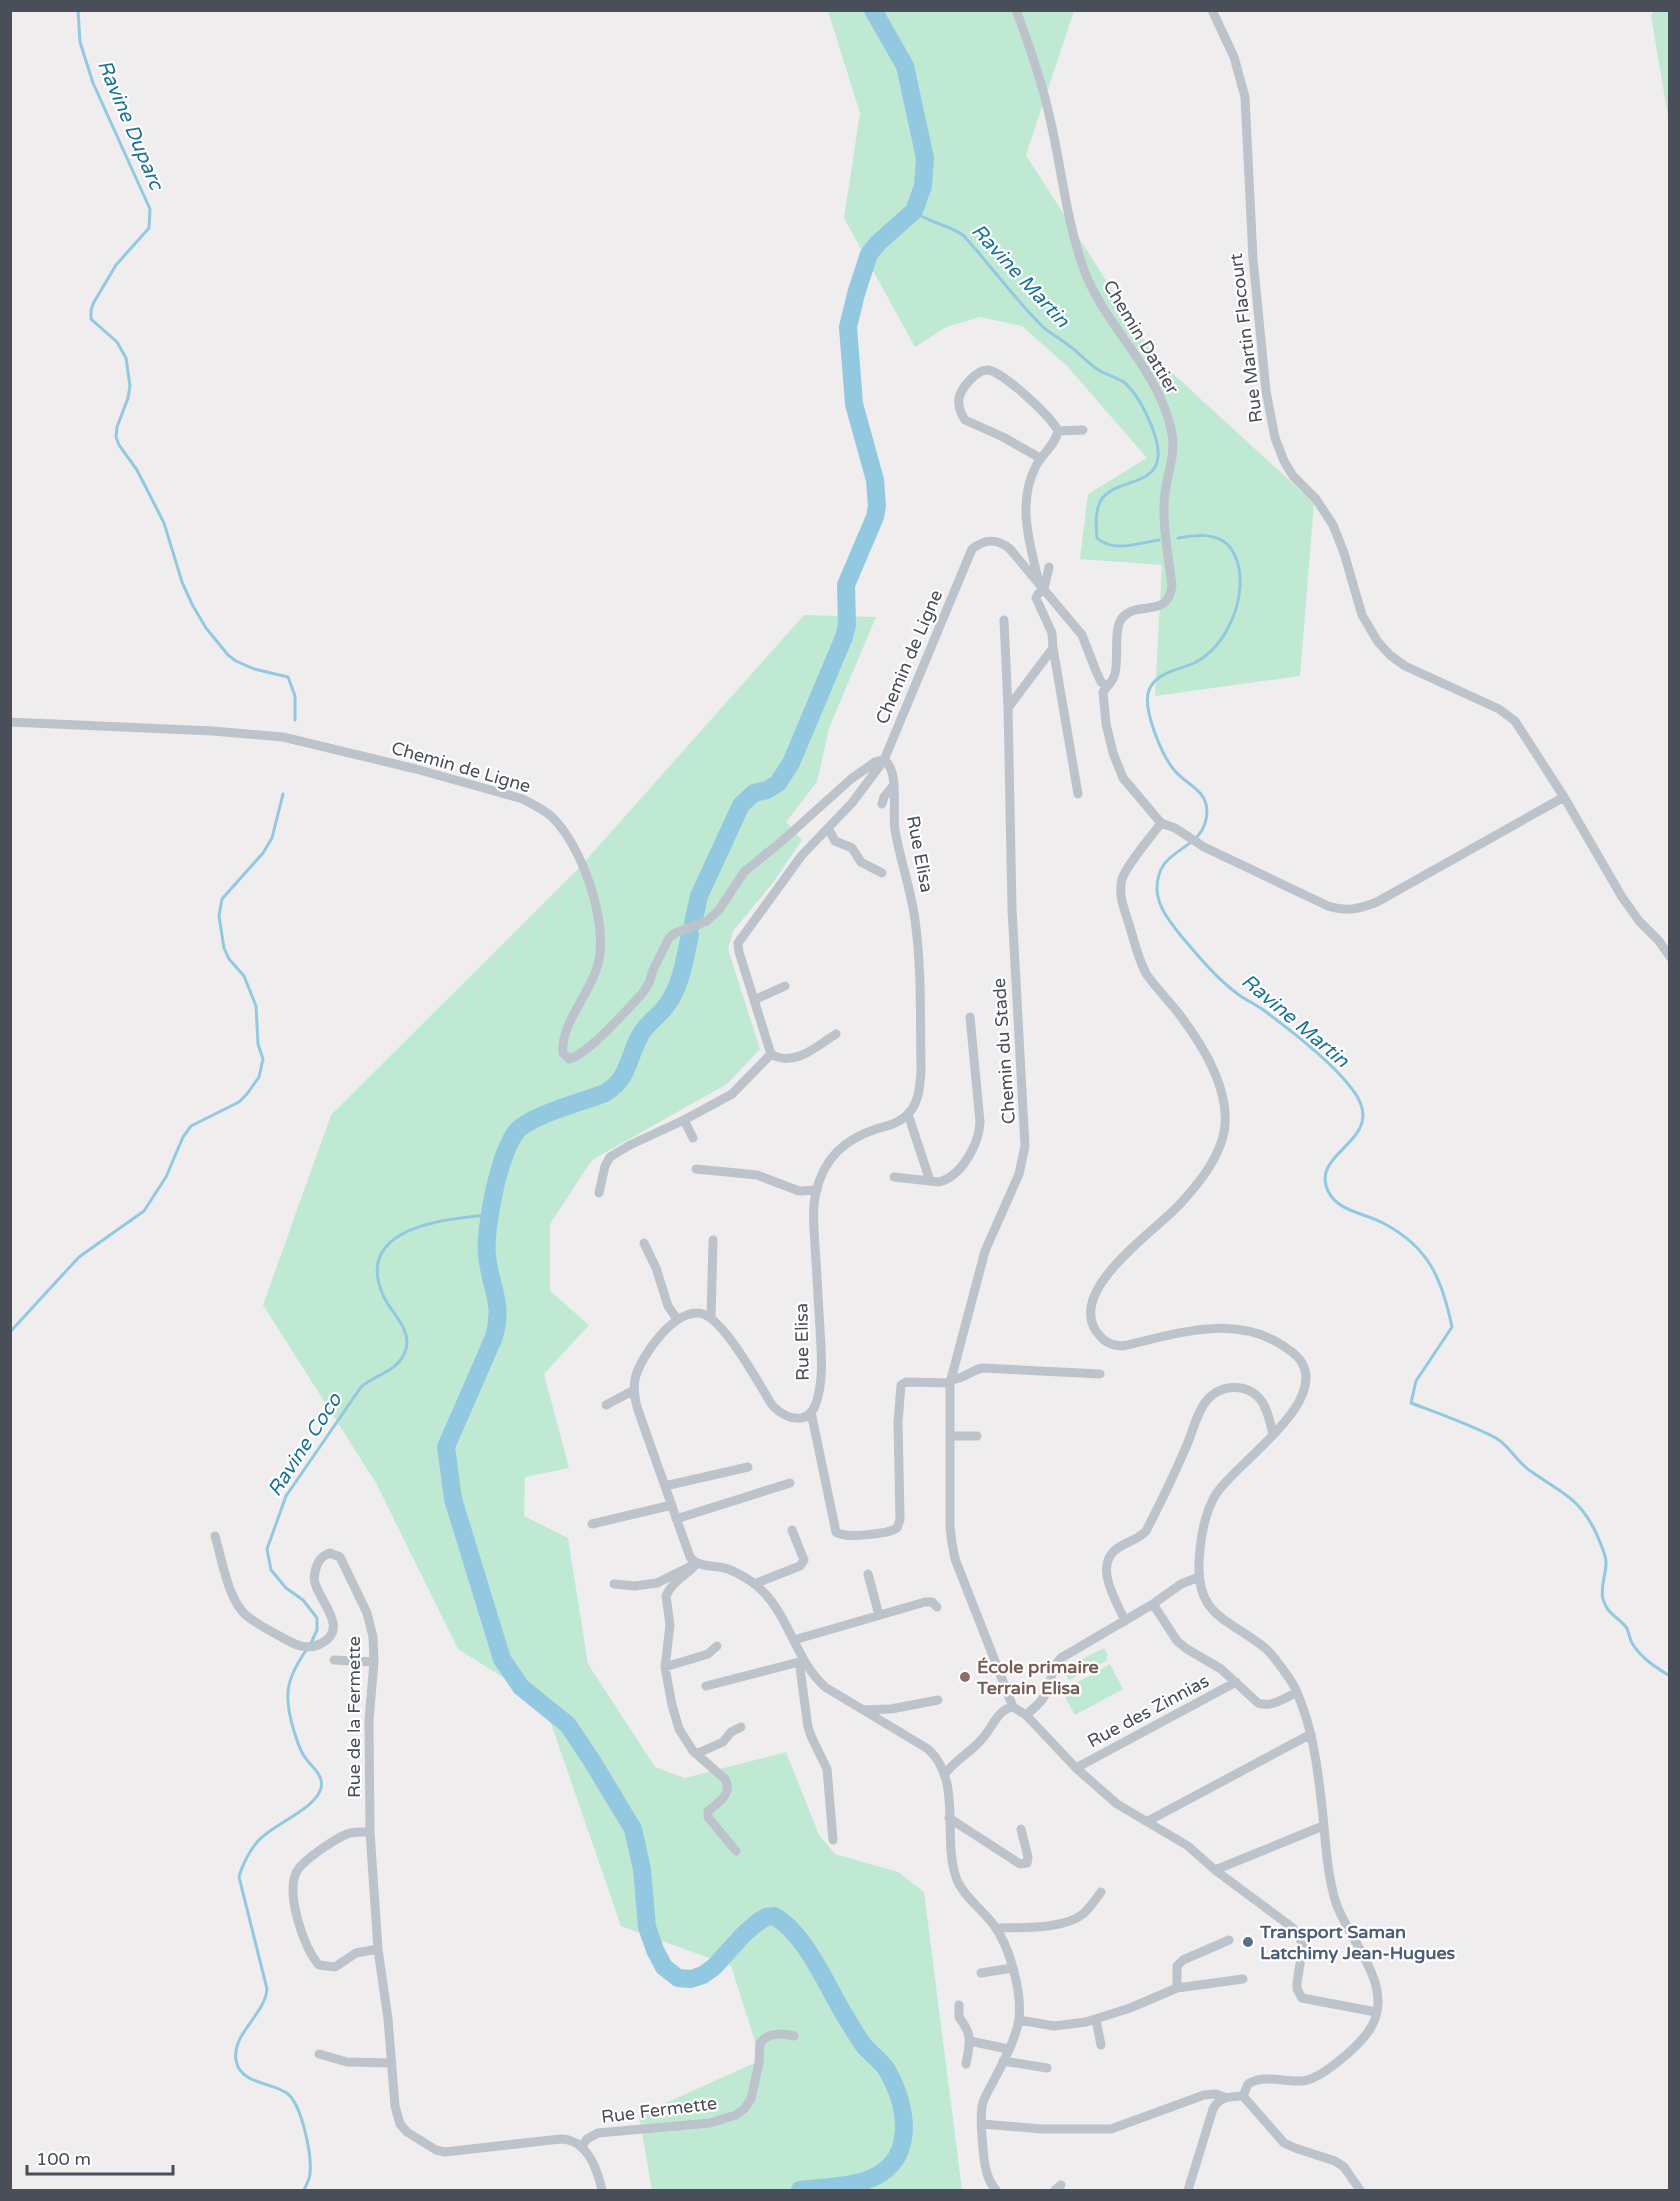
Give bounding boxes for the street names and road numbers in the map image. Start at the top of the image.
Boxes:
street label: Rue Martin Flacourt [1225,252,1267,424]
street label: Chemin Dattier [1098,276,1184,398]
street label: Chemin de Ligne [871,586,947,728]
street label: Chemin de Ligne [389,737,533,797]
street label: Rue Elisa [902,814,938,894]
street label: Chemin du Stade [988,977,1020,1125]
street label: Rue Elisa [790,1303,814,1381]
street label: Rue de la Fermette [343,1636,365,1798]
street label: Rue des Zinnias [1083,1670,1213,1752]
street label: Rue Fermette [600,2092,718,2128]

